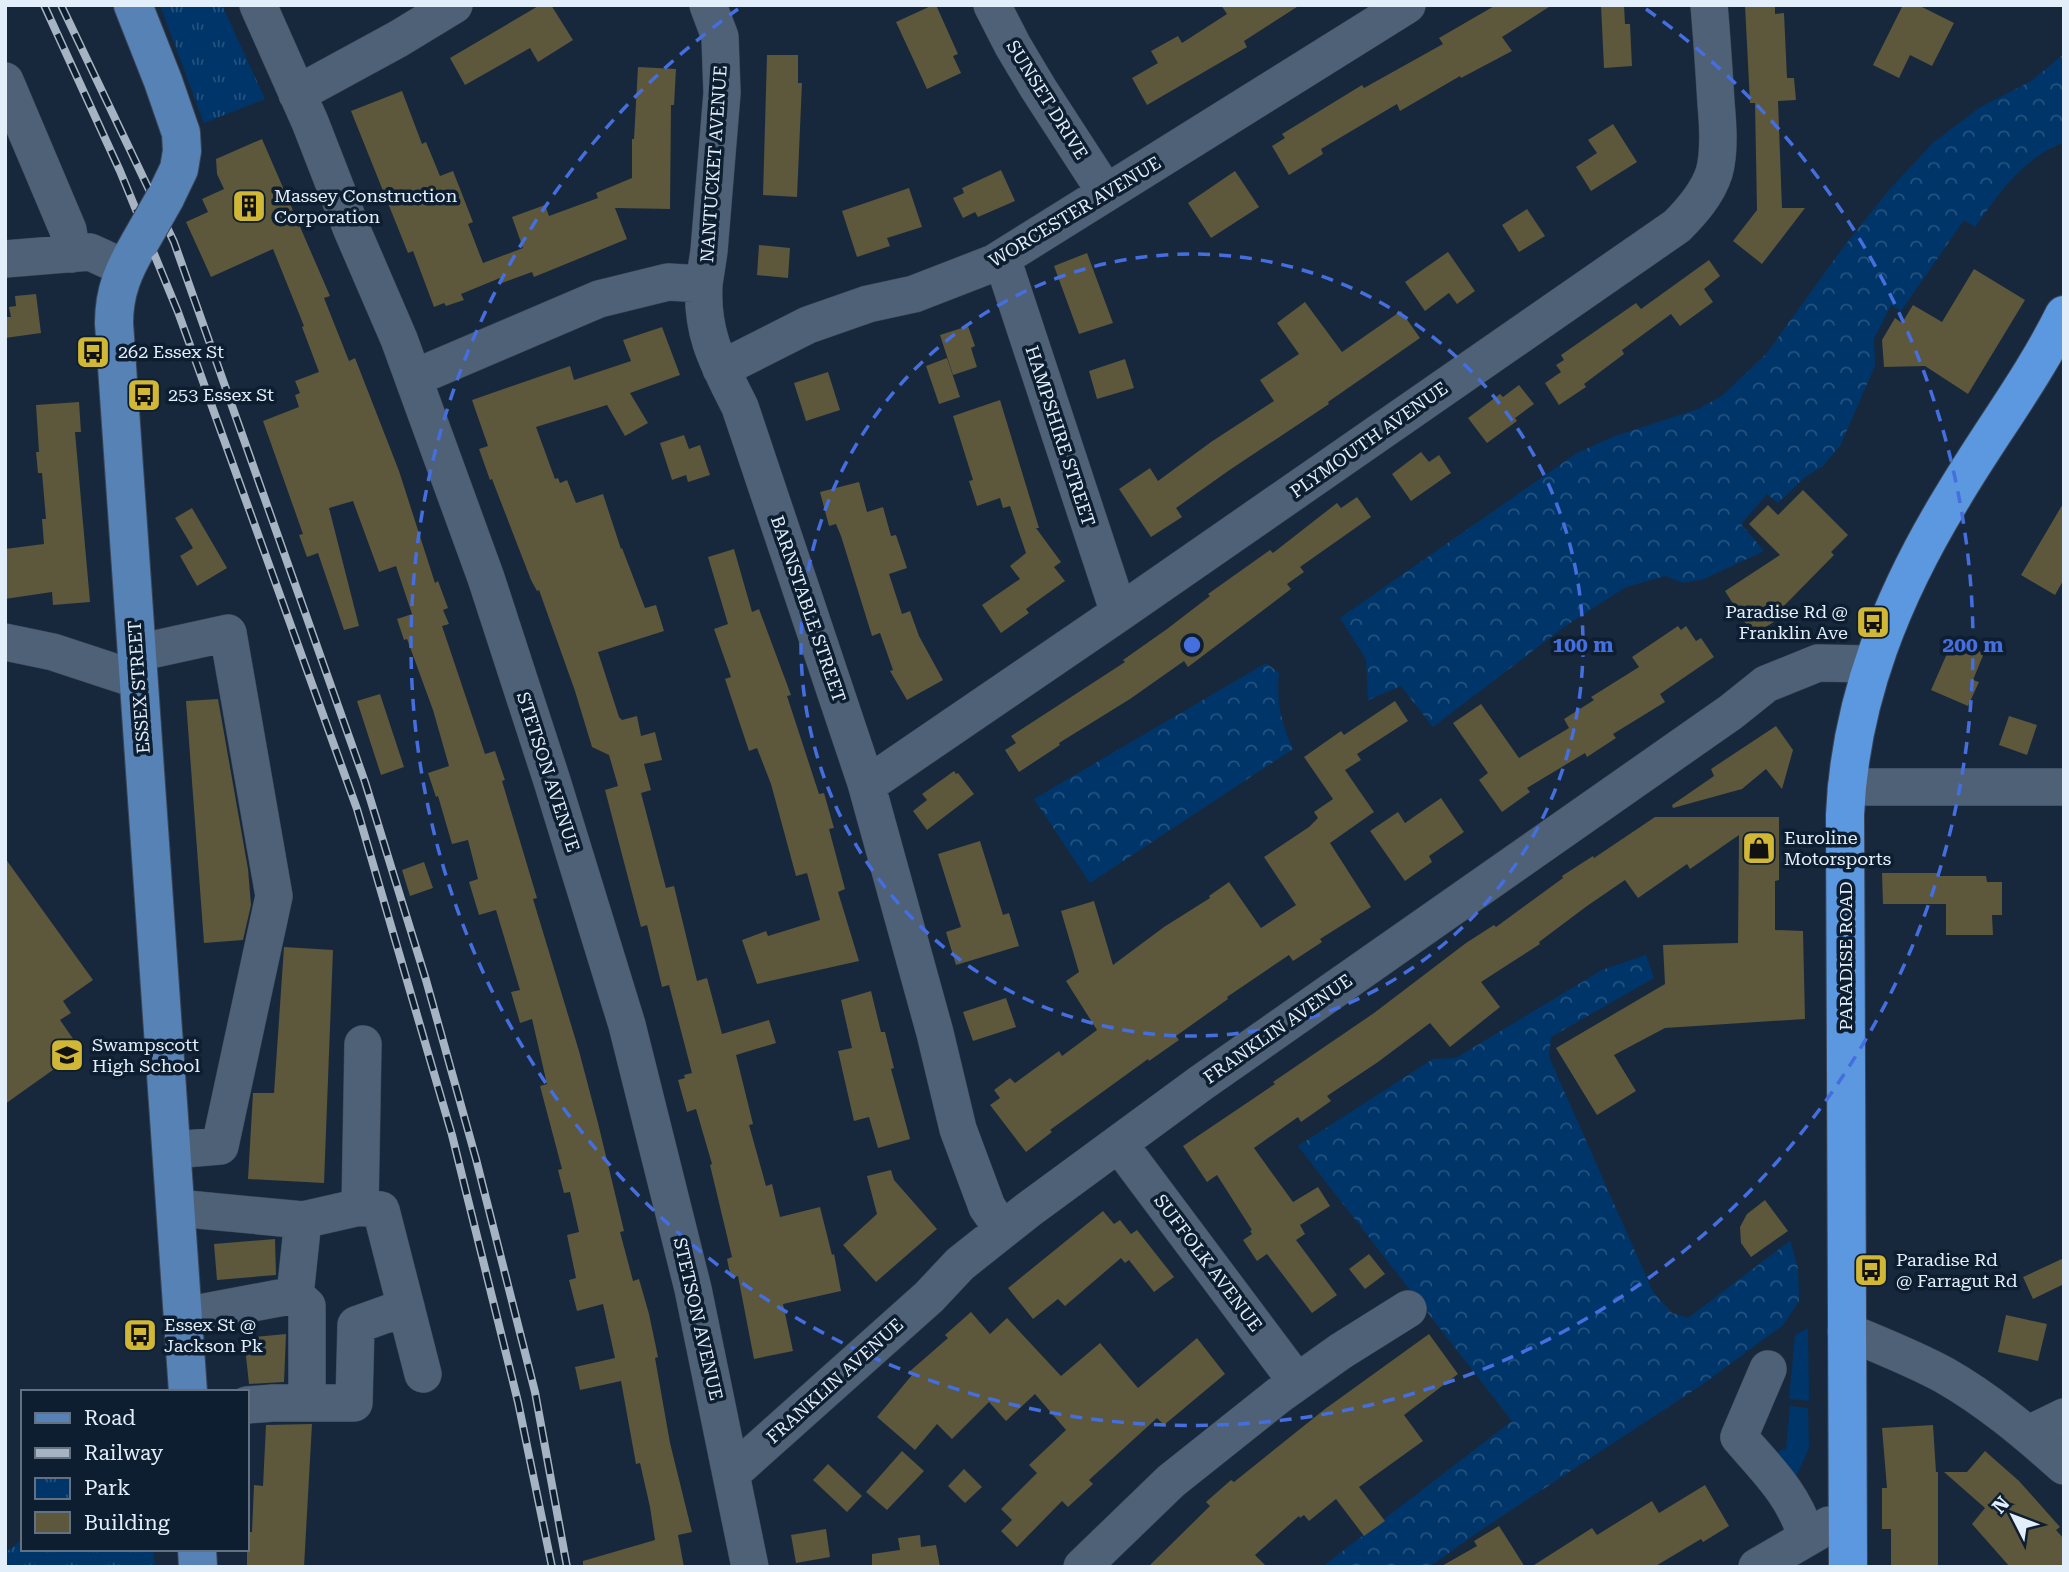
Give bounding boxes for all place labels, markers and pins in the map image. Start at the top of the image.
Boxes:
place label: Massey Construction Corporation [274,185,458,227]
building icon: Massey Construction Corporation [230,187,268,225]
bus stop icon: 262 Essex St [74,333,112,371]
place label: 262 Essex St [118,341,224,362]
bus stop icon: 253 Essex St [125,376,163,414]
place label: 253 Essex St [168,384,274,405]
place label: Paradise Rd @ Franklin Ave [1725,601,1848,643]
bus stop icon: Paradise Rd @ Franklin Ave [1854,603,1892,641]
centre of rings [1180,633,1204,657]
place label: Euroline Motorsports [1784,827,1891,869]
shop icon: Euroline Motorsports [1740,829,1778,867]
place label: Swampscott High School [92,1034,200,1076]
school or university icon: Swampscott High School [48,1036,86,1074]
place label: Paradise Rd @ Farragut Rd [1896,1249,2018,1291]
bus stop icon: Paradise Rd @ Farragut Rd [1852,1251,1890,1289]
place label: Essex St @ Jackson Pk [164,1314,263,1356]
bus stop icon: Essex St @ Jackson Pk [121,1316,159,1354]

